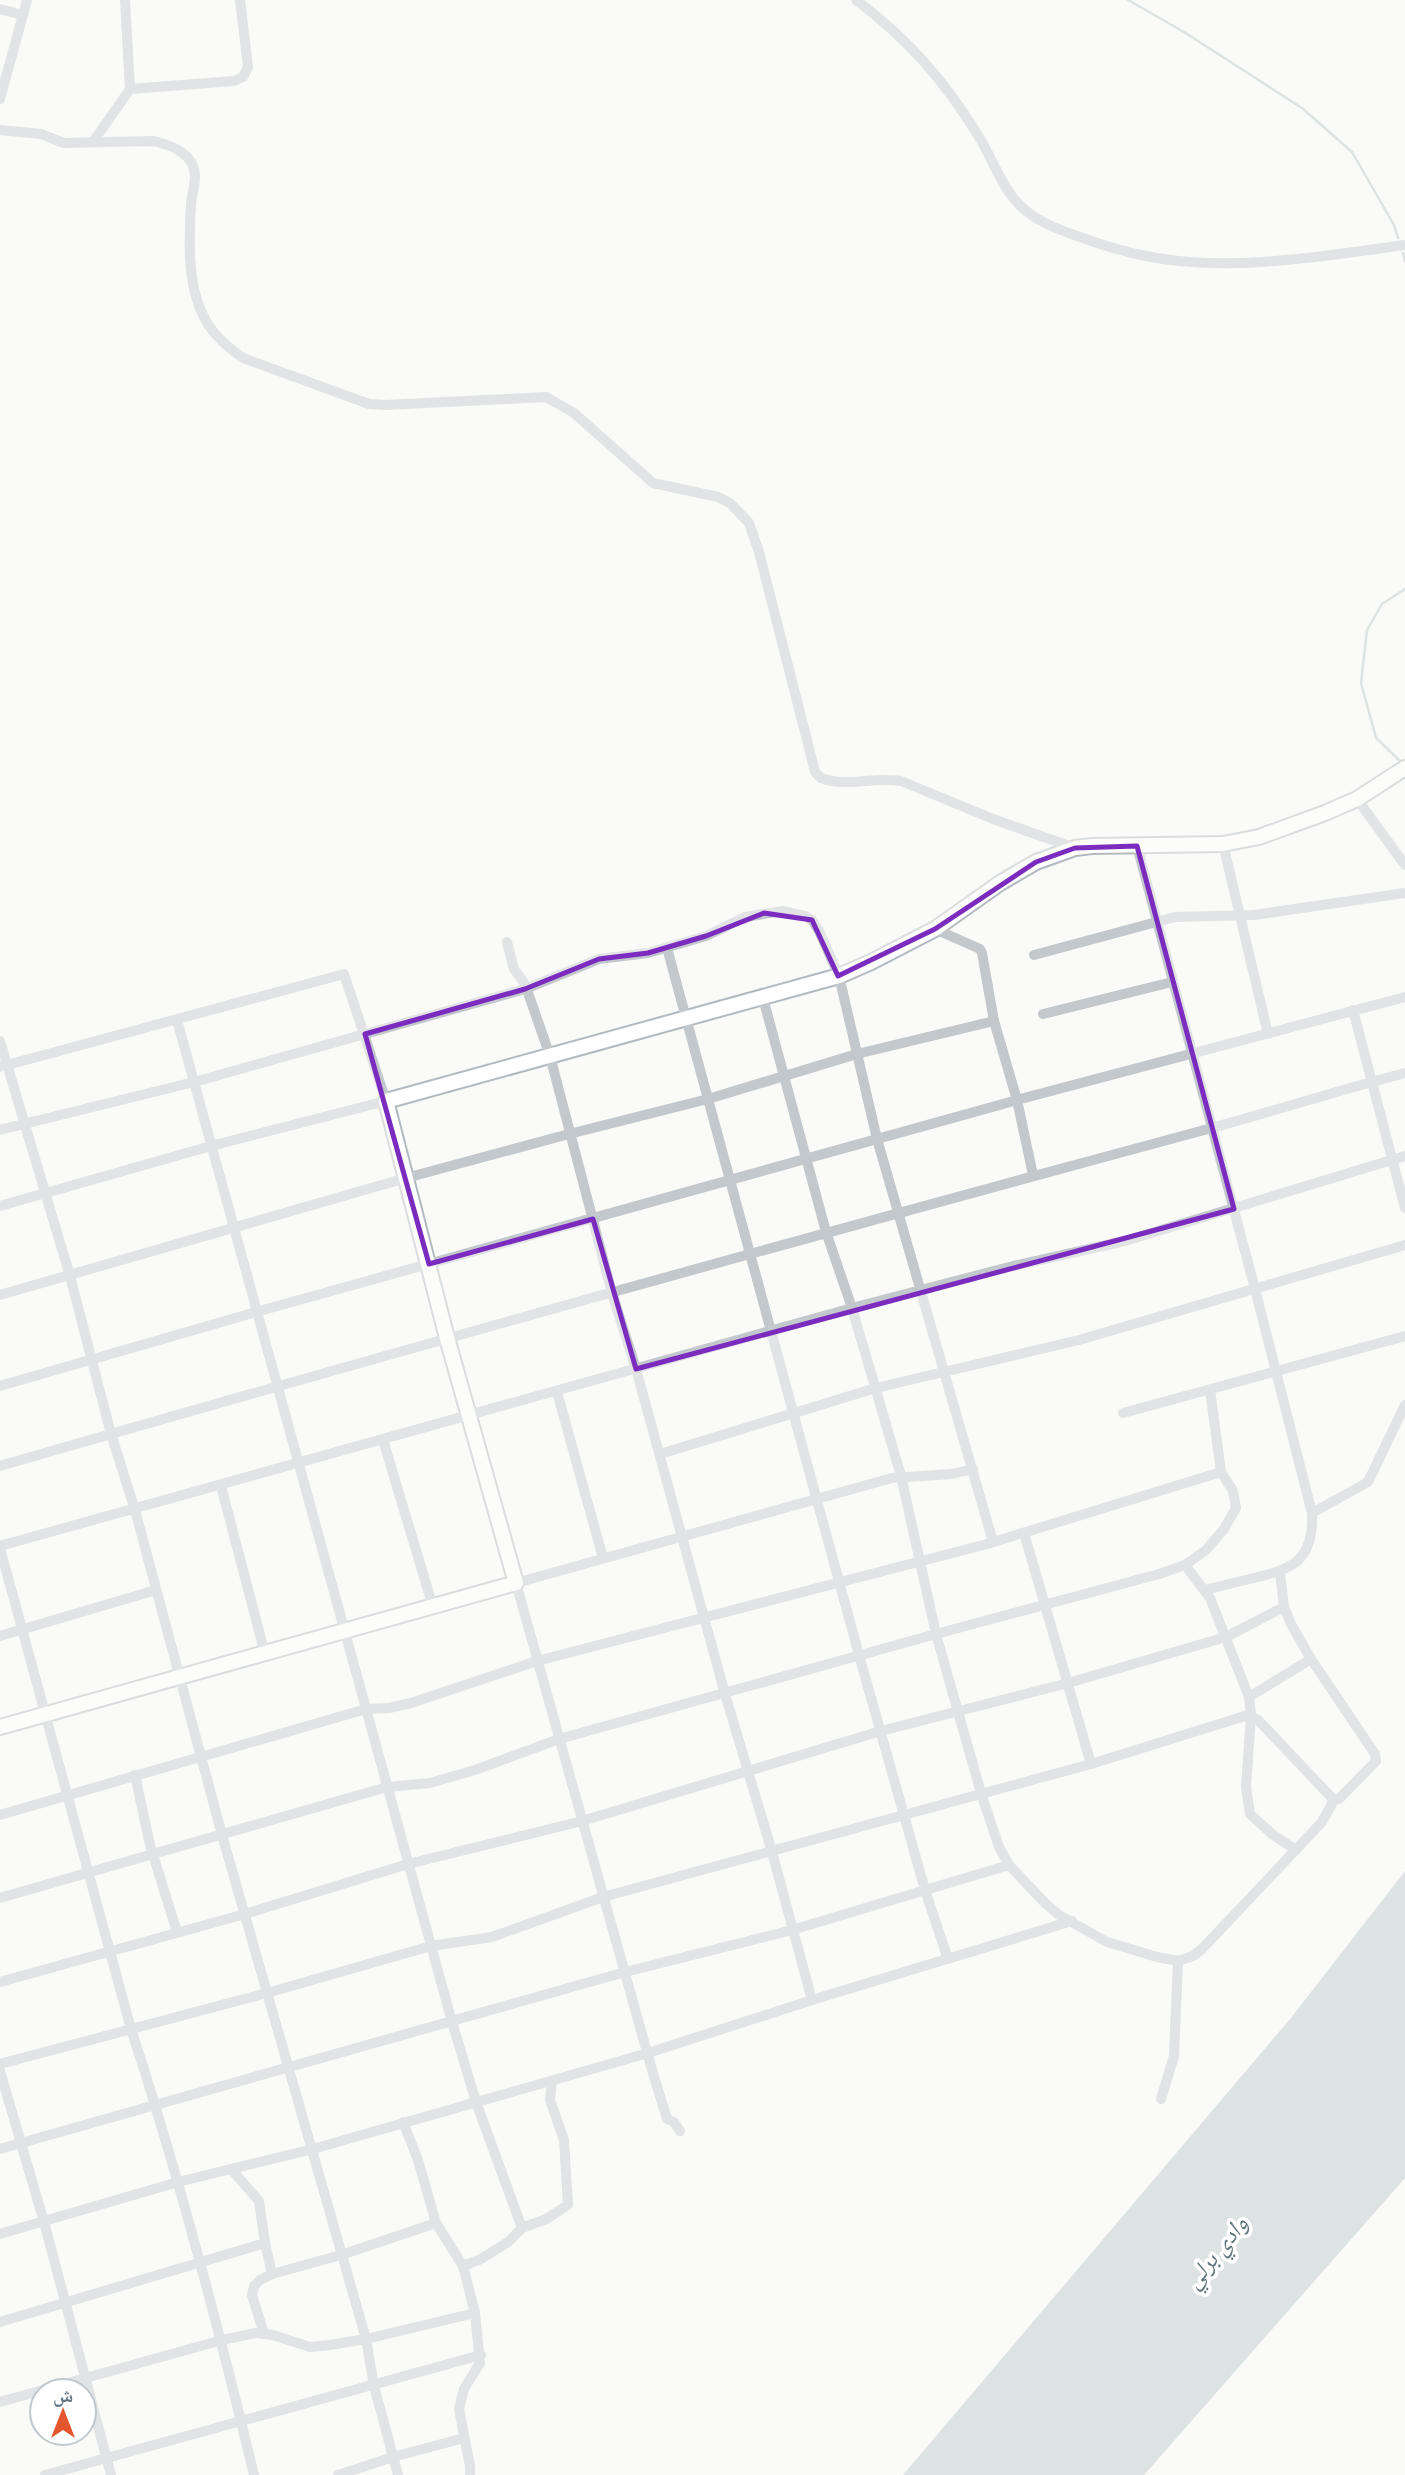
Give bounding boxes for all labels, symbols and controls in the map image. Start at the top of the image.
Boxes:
water label: وادي برلي [1178,2210,1258,2297]
north arrow [28,2377,98,2447]
text: ش [53,2384,73,2407]

